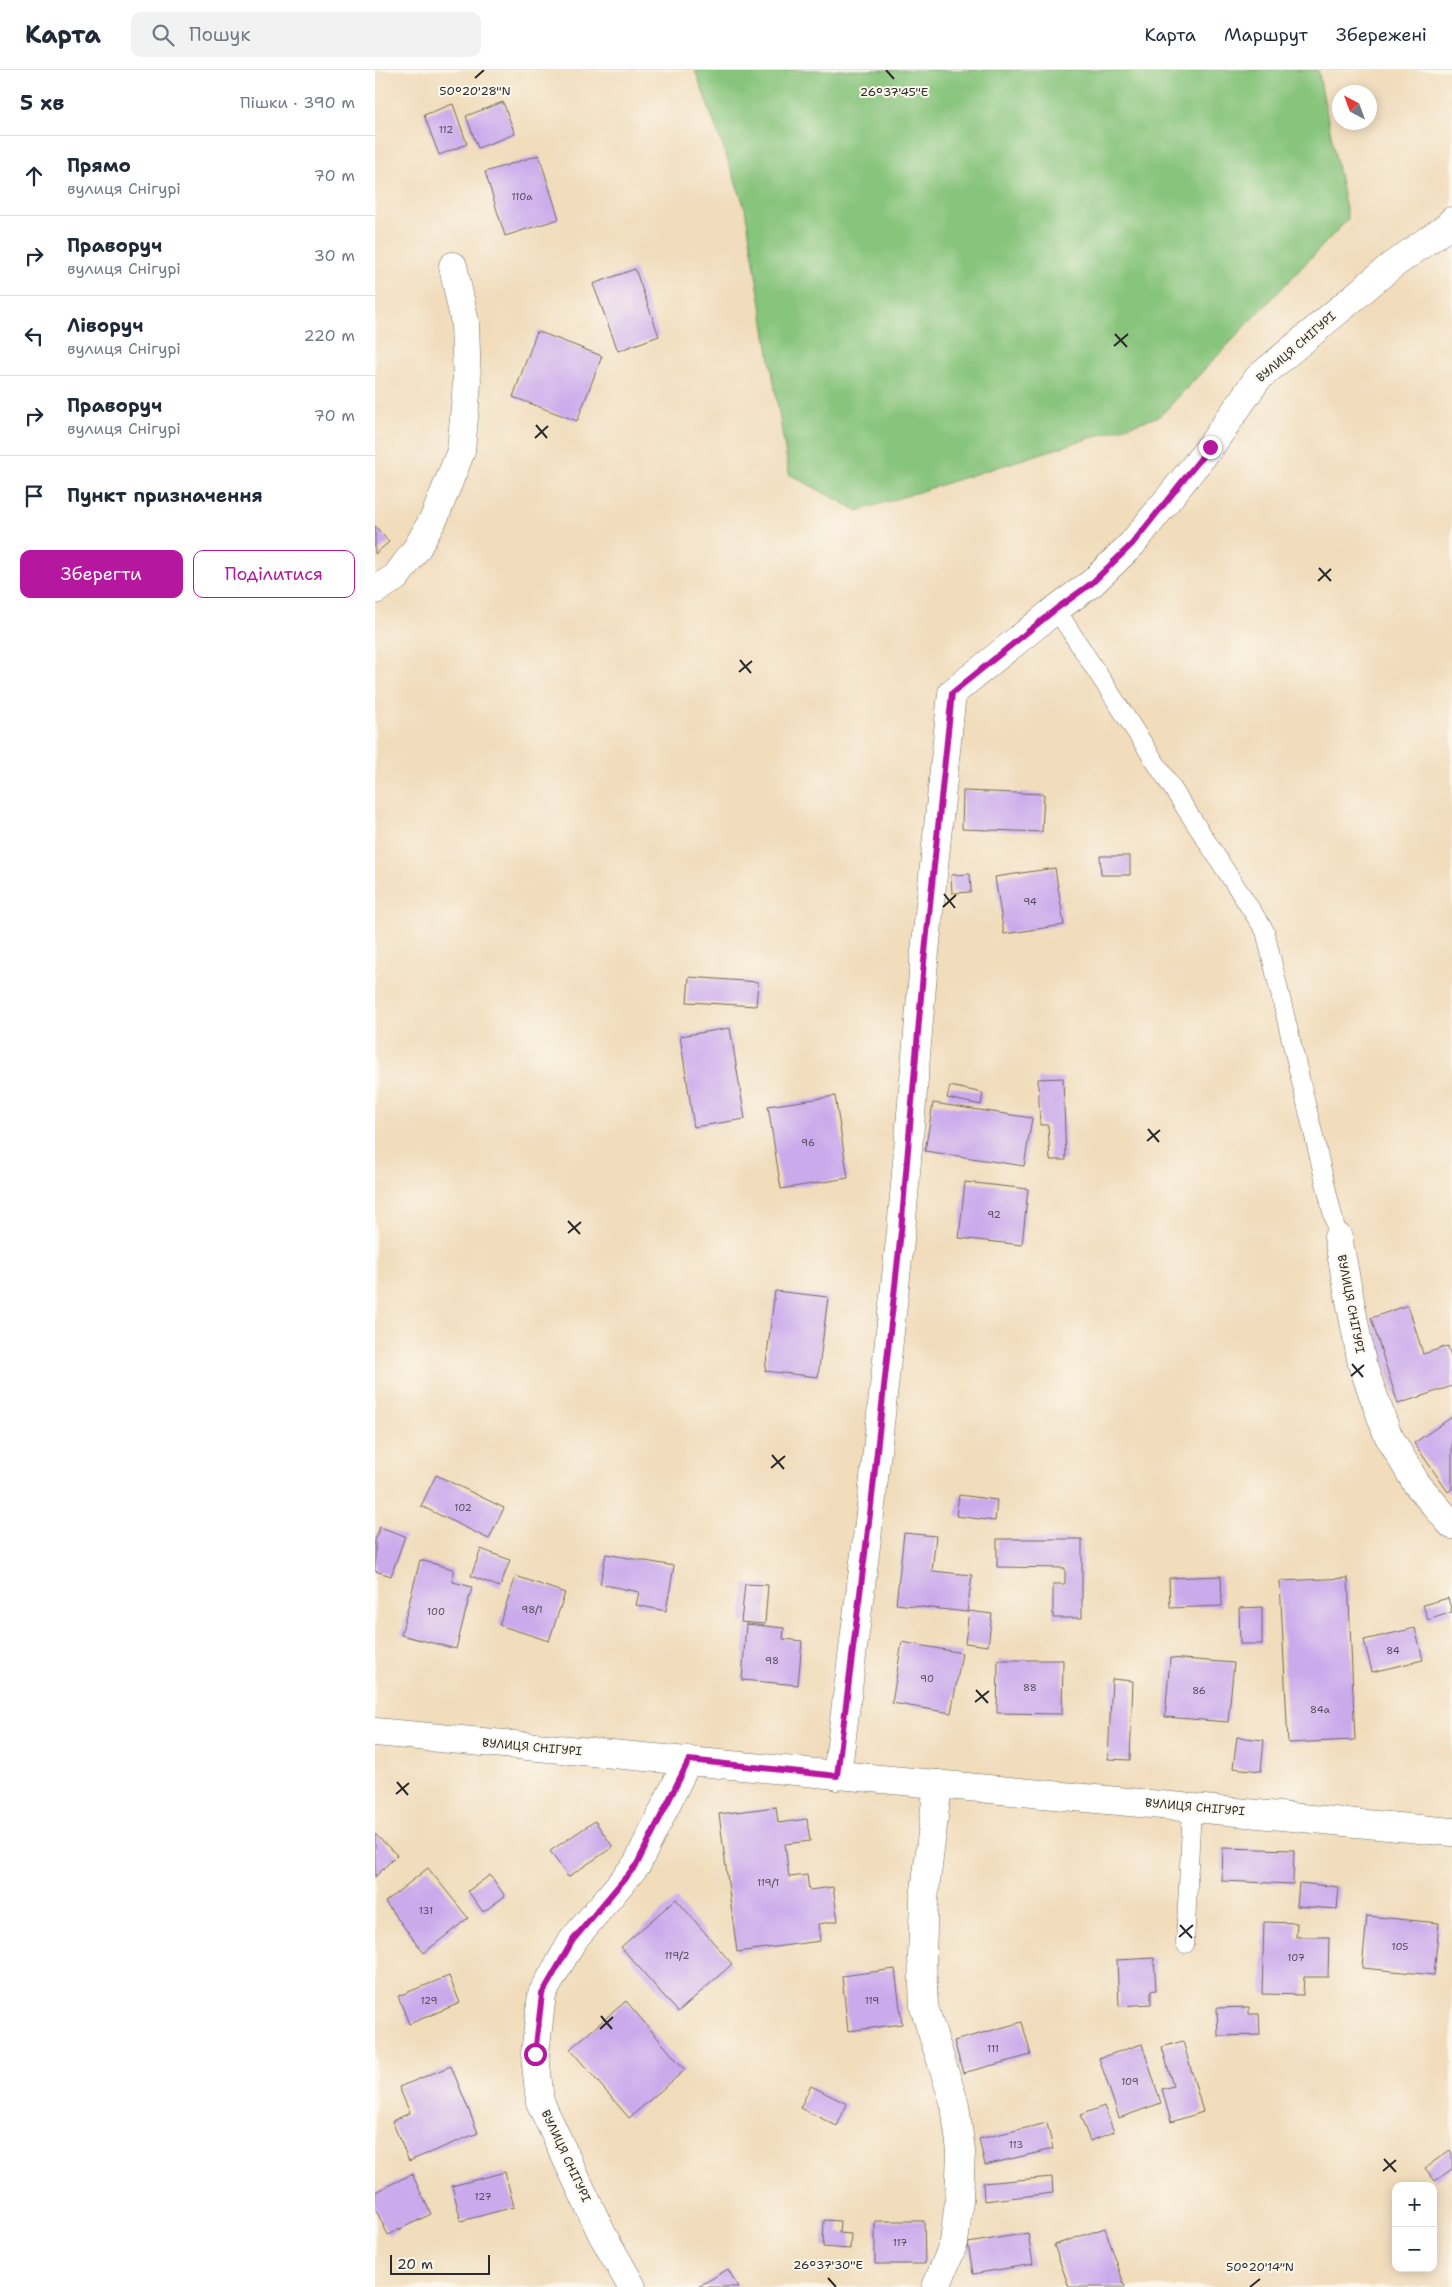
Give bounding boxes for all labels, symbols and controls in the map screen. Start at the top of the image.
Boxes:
search box [131,12,481,57]
text: Карта [25,19,101,51]
icon: search [149,21,177,49]
text: Пошук [189,22,251,47]
text: Карта [1144,23,1196,47]
text: Маршрут [1224,23,1308,47]
text: Збережені [1336,23,1427,47]
text: 50°20'28"N [439,83,511,99]
text: 26°37'45"E [860,84,928,100]
north arrow [1332,85,1377,130]
text: 5 хв [20,89,64,117]
text: Пішки · 390 m [240,92,355,113]
house number: 112 [439,123,453,136]
text: Прямо [67,153,131,178]
icon: ahead [20,162,48,190]
text: 70 m [314,165,355,186]
text: вулиця Снігурі [67,178,181,199]
house number: 110а [512,190,533,203]
text: Праворуч [67,233,162,258]
icon: right [20,242,48,270]
text: 30 m [314,245,355,266]
text: вулиця Снігурі [67,258,181,279]
street label: ВУЛИЦЯ СНІГУРІ [1253,308,1339,386]
text: Ліворуч [67,313,143,338]
icon: left [20,322,48,350]
text: 220 m [303,325,355,346]
text: вулиця Снігурі [67,338,181,359]
text: Праворуч [67,393,162,418]
icon: right [20,402,48,430]
text: 70 m [314,405,355,426]
text: вулиця Снігурі [67,418,181,439]
route end [1199,436,1222,459]
icon: arrive [20,482,48,510]
text: Пункт призначення [67,483,263,508]
button: Зберегти [20,550,183,598]
button: Поділитися [193,550,355,598]
house number: 94 [1023,895,1037,908]
house number: 96 [801,1136,815,1149]
house number: 92 [987,1208,1001,1221]
street label: ВУЛИЦЯ СНІГУРІ [1334,1253,1368,1355]
house number: 102 [454,1501,472,1514]
house number: 98/1 [521,1603,543,1616]
house number: 100 [427,1605,445,1618]
house number: 84 [1386,1644,1400,1657]
house number: 98 [765,1654,779,1667]
house number: 90 [920,1672,934,1685]
house number: 88 [1023,1681,1037,1694]
house number: 86 [1192,1684,1206,1697]
house number: 84а [1310,1703,1331,1716]
street label: ВУЛИЦЯ СНІГУРІ [481,1735,583,1759]
street label: ВУЛИЦЯ СНІГУРІ [1144,1795,1246,1819]
house number: 119/1 [757,1876,779,1889]
house number: 131 [419,1904,433,1917]
house number: 105 [1392,1940,1408,1953]
house number: 119/2 [665,1949,689,1962]
house number: 107 [1287,1951,1305,1964]
house number: 129 [420,1994,438,2007]
house number: 119 [865,1994,879,2007]
house number: 111 [987,2042,999,2055]
route start [524,2043,547,2066]
house number: 109 [1121,2075,1139,2088]
street label: ВУЛИЦЯ СНІГУРІ [538,2107,595,2205]
house number: 113 [1009,2138,1023,2151]
map controls [1392,2182,1437,2272]
button: + [1392,2182,1437,2227]
house number: 127 [475,2190,491,2203]
button: − [1392,2227,1437,2272]
house number: 117 [893,2236,907,2249]
scale bar [390,2252,490,2275]
text: 20 m [397,2255,433,2273]
text: 26°37'30"E [793,2257,863,2273]
text: 50°20'14"N [1226,2259,1294,2275]

